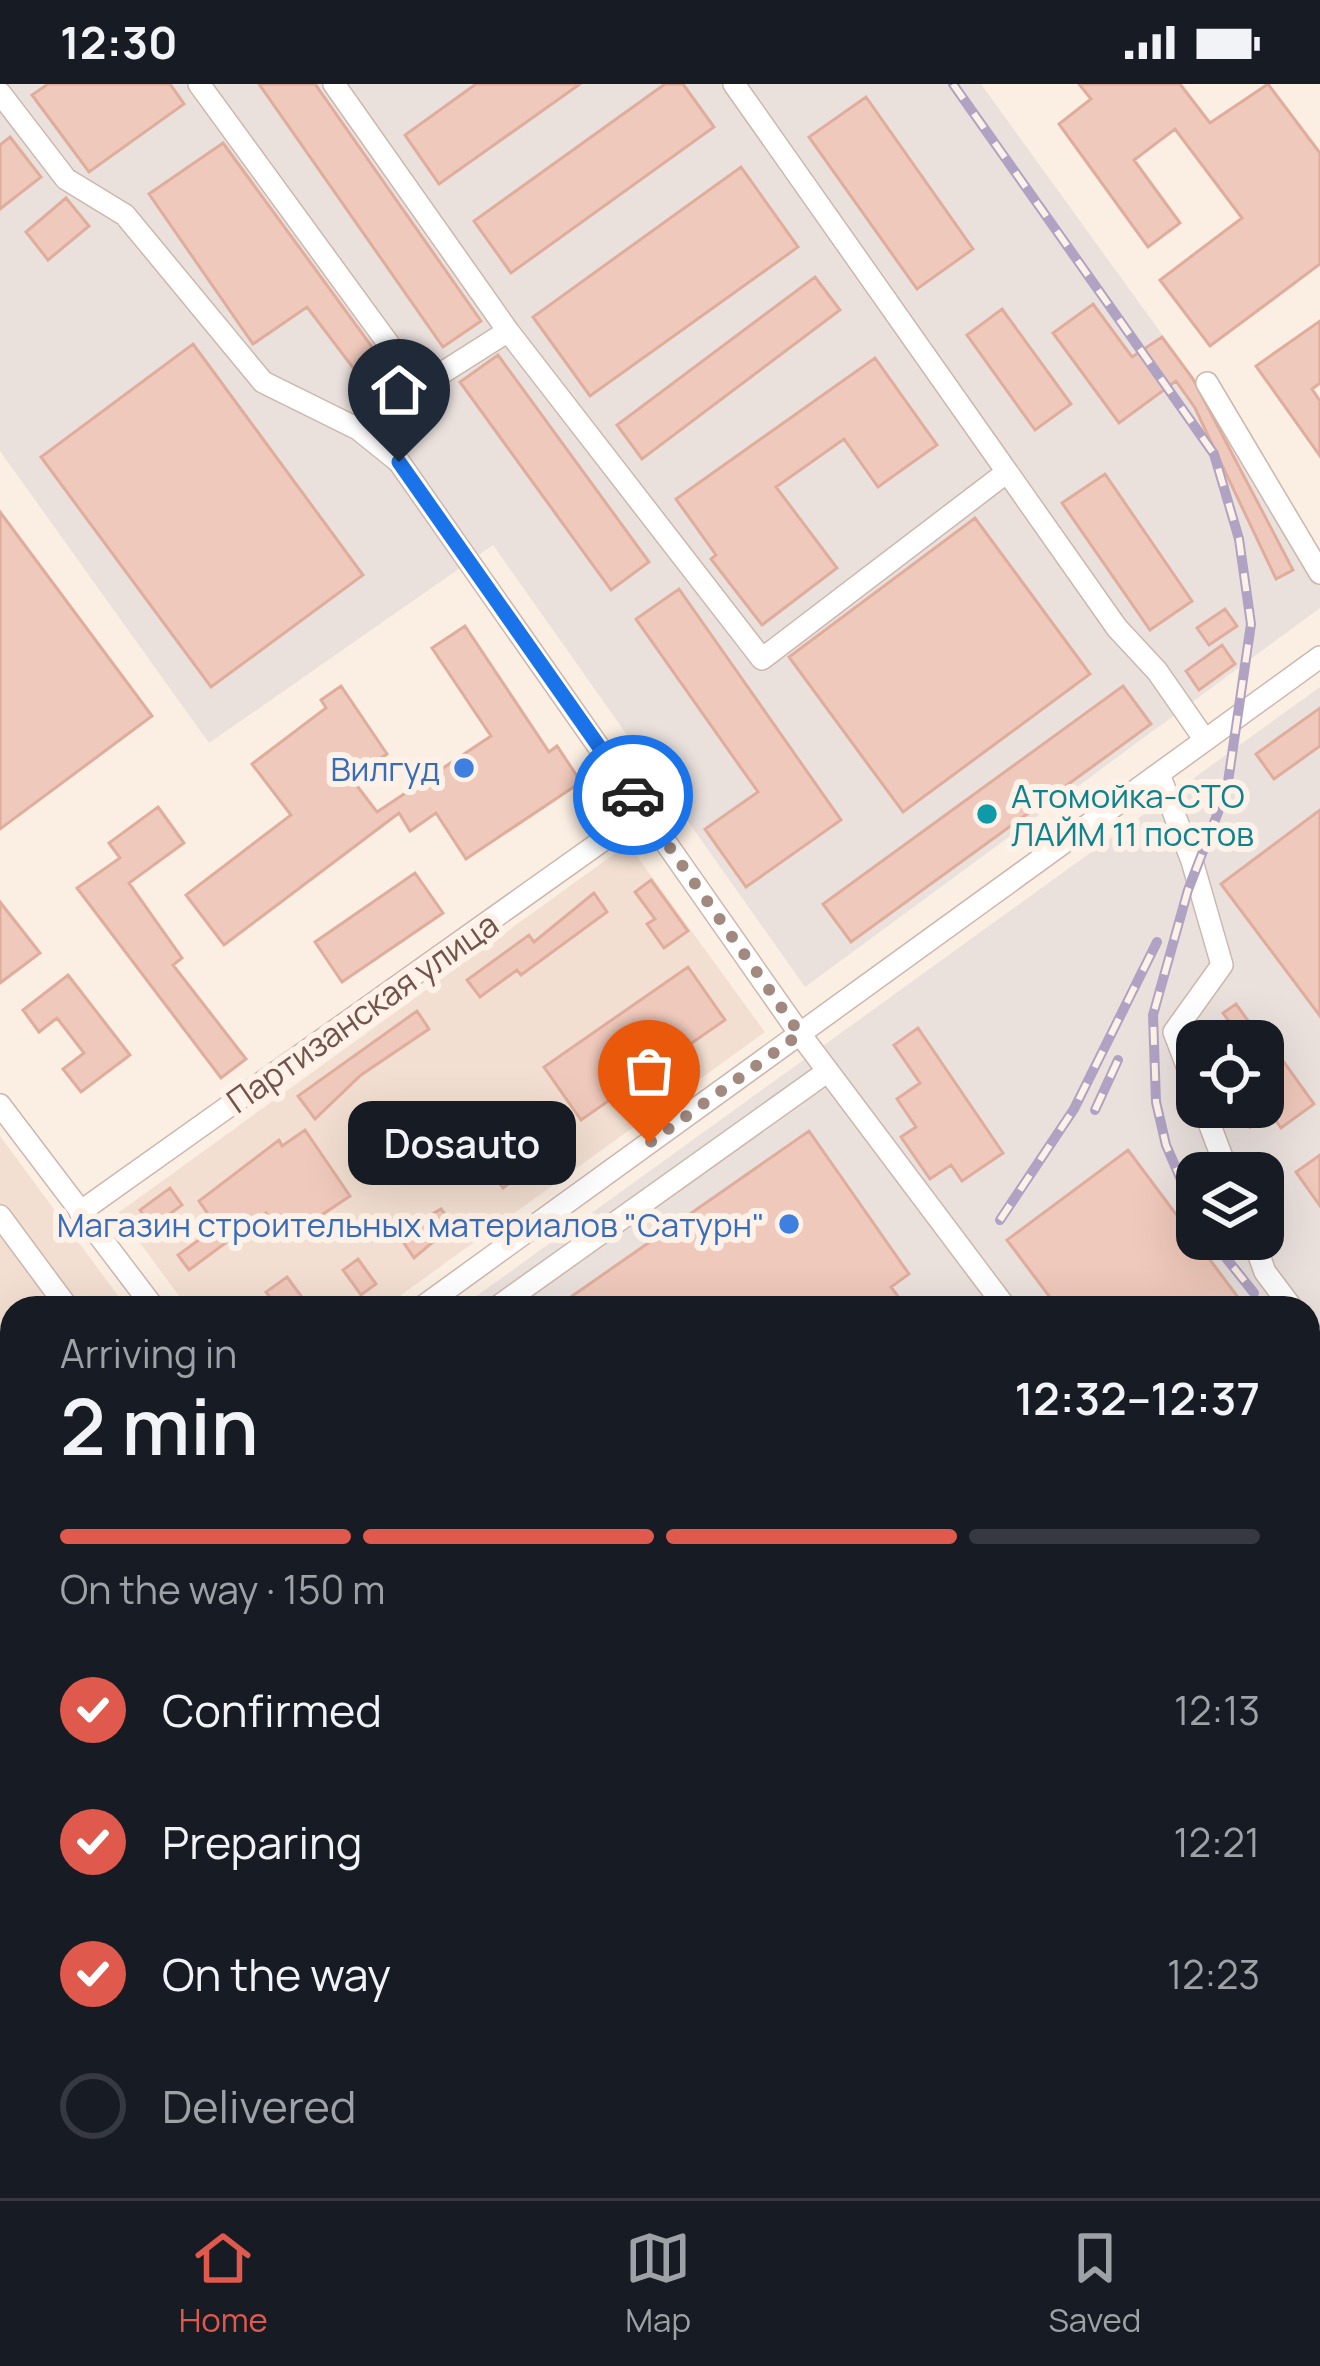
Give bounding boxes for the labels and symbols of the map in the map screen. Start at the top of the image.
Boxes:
pin [348,339,450,462]
courier [573,735,693,855]
place label: Вилгуд [330,746,440,791]
marker: Вилгуд [451,755,477,781]
place label: Атомойка-СТО ЛАЙМ 11 постов [1011,773,1254,856]
marker: Атомойка-СТО ЛАЙМ 11 постов [974,801,1000,827]
street label: Партизанская улица [217,901,507,1123]
pin [598,1020,700,1143]
callout: Dosauto [349,1101,577,1185]
place label: Магазин строительных материалов "Сатурн" [57,1202,765,1247]
marker: Магазин строительных материалов "Сатурн" [776,1211,802,1237]

